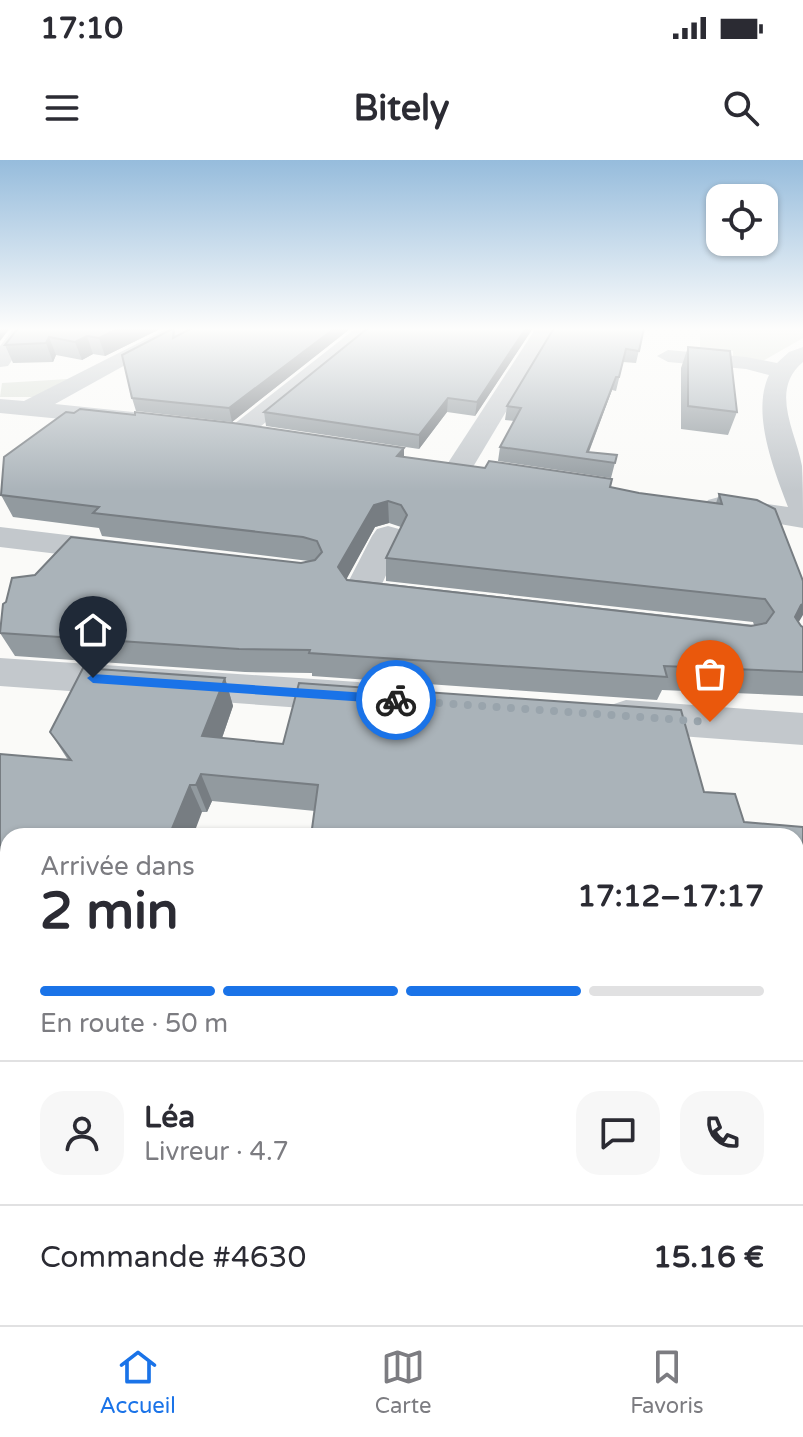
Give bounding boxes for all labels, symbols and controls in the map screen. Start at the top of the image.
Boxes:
text: 17:10 [40,10,123,47]
icon: menu [40,86,84,130]
icon: search [719,86,763,130]
text: Bitely [354,87,449,130]
map controls [706,184,778,256]
button: locate [706,184,778,256]
pin [59,596,127,678]
icon: home [71,608,115,652]
pin [676,640,744,722]
icon: bag [688,652,732,696]
courier [356,660,436,740]
icon: bike [374,678,418,722]
text: Arrivée dans [40,851,195,882]
text: 17:12–17:17 [577,878,764,915]
text: 2 min [40,880,179,943]
text: En route · 50 m [40,1008,228,1039]
button: person [40,1091,124,1175]
button: chat [576,1091,660,1175]
button: phone [680,1091,764,1175]
text: Léa [144,1099,195,1136]
text: Livreur · 4.7 [144,1136,289,1167]
text: Commande #4630 [40,1239,306,1276]
text: 15.16 € [653,1239,764,1276]
tab: Accueil [99,1345,176,1419]
tab: Carte [375,1345,431,1419]
tab: Favoris [630,1345,704,1419]

